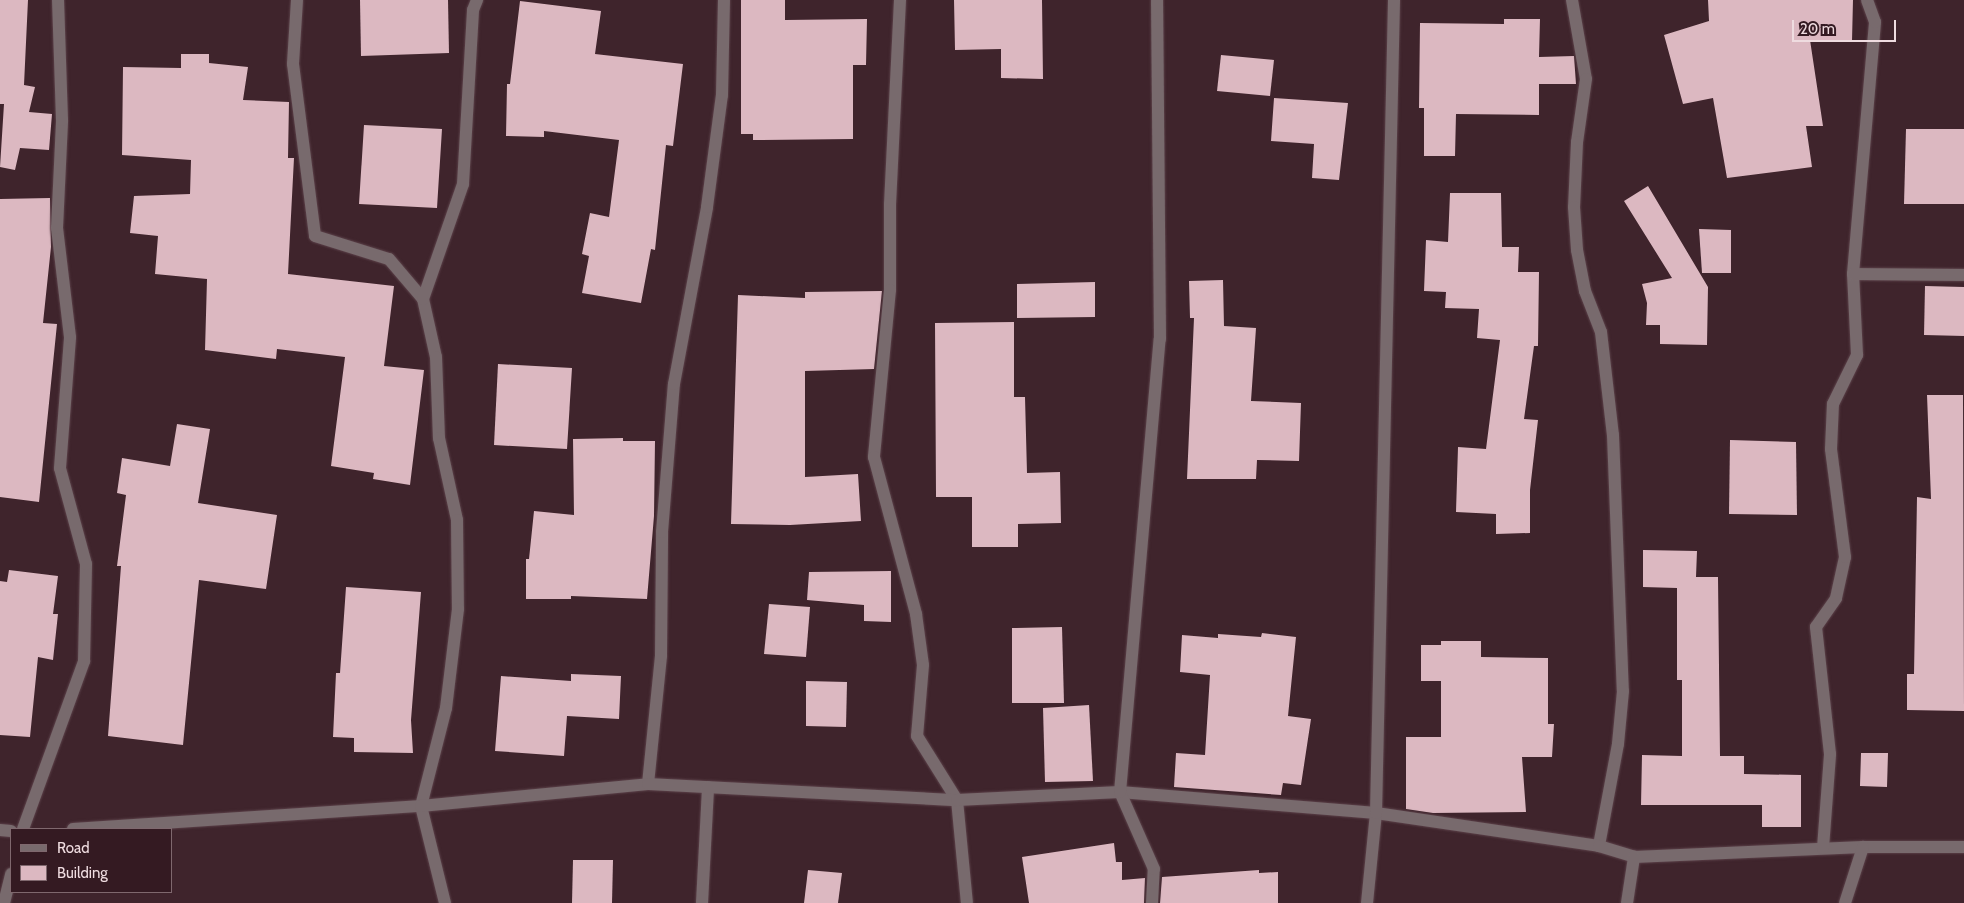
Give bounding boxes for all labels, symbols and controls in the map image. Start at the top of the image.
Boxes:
scale bar [1794,10,1898,42]
text: 20 m [1800,20,1835,38]
legend [10,828,172,893]
text: Road [57,839,90,857]
text: Building [57,864,108,882]

